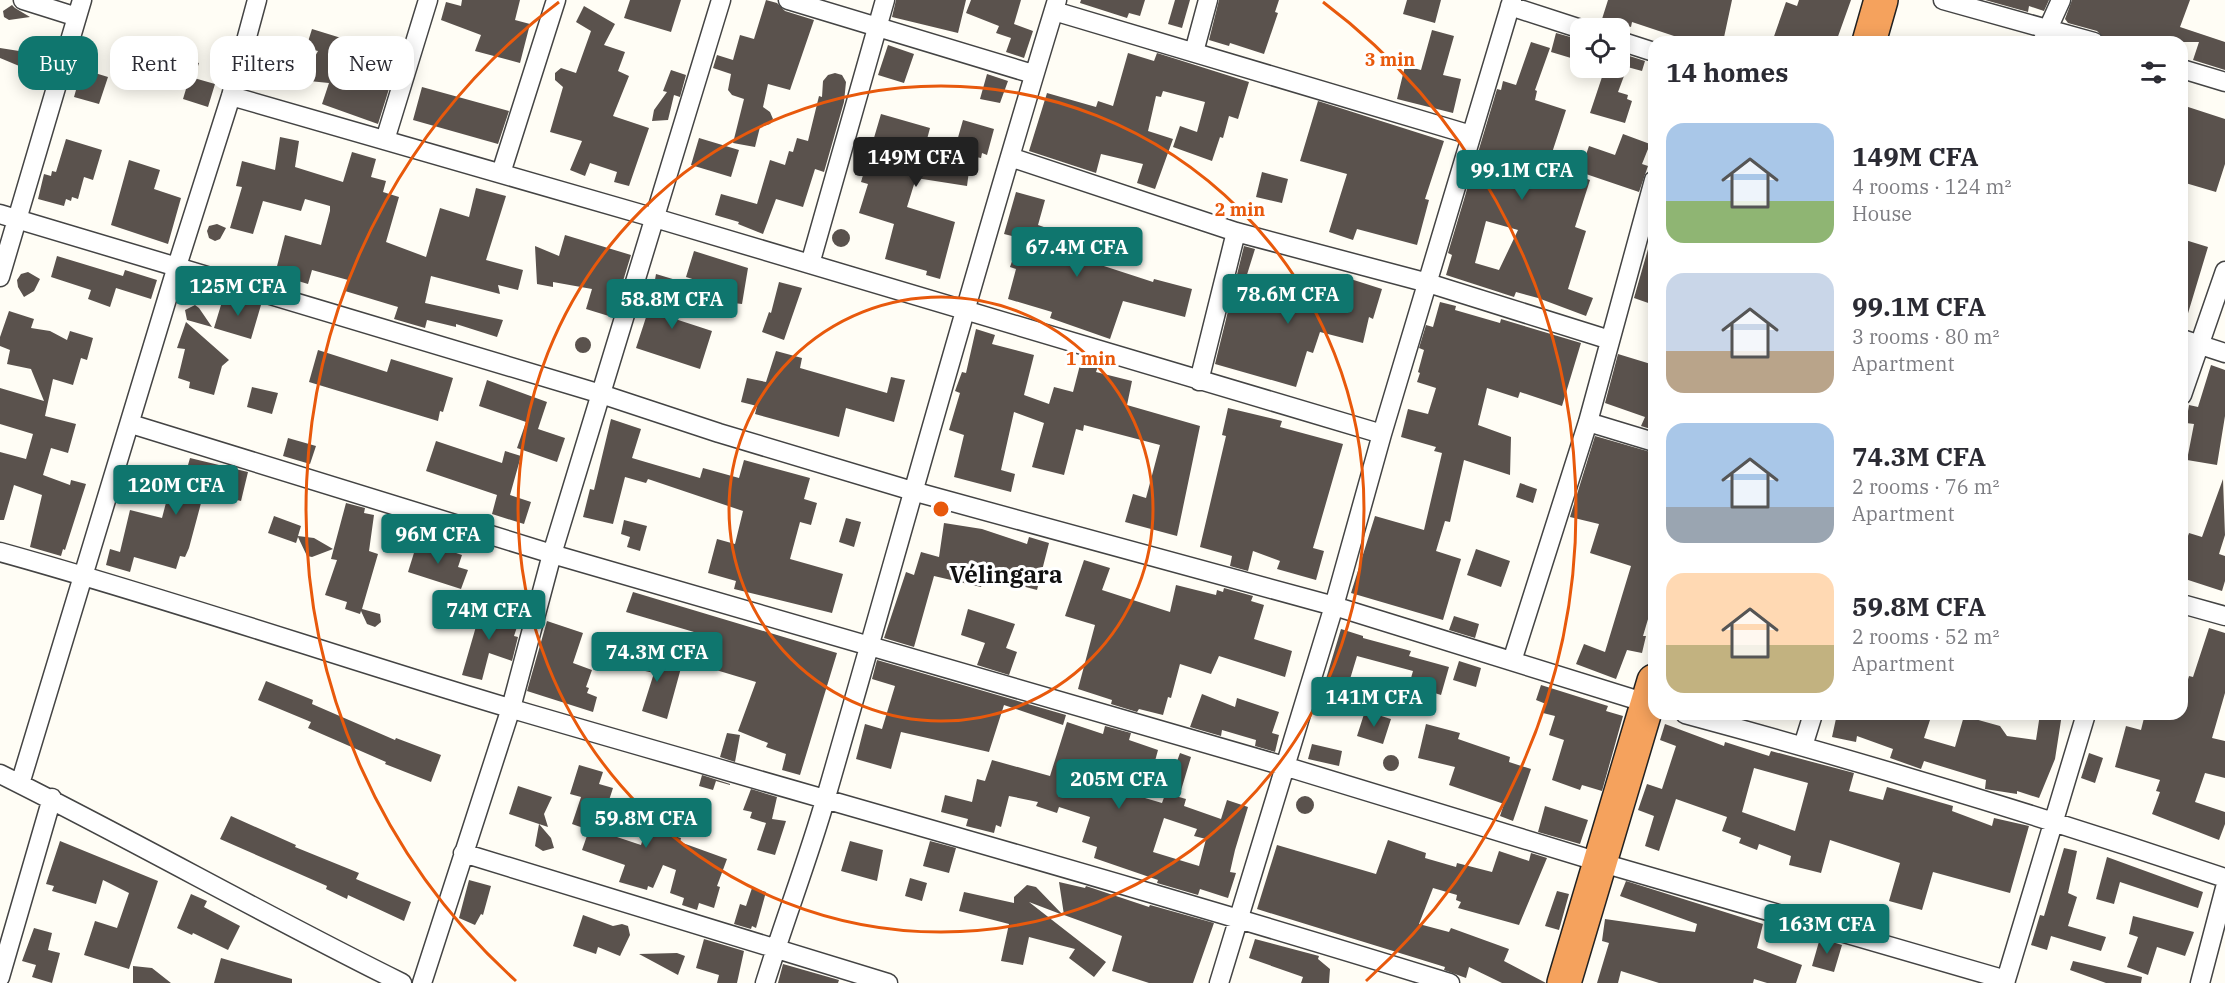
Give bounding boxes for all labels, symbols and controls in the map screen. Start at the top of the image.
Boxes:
map controls [1570,18,1630,78]
button: locate [1570,18,1630,78]
chip: Buy [18,36,98,90]
chip: Rent [110,36,198,90]
chip: Filters [210,36,316,90]
chip: New [328,36,414,90]
text: 3 min [1365,48,1415,71]
text: 14 homes [1666,55,1788,89]
icon: filters [2137,56,2170,89]
pin: 149M CFA [854,137,978,188]
text: 149M CFA [1852,139,1979,173]
text: 149M CFA [867,143,965,170]
icon: home [1714,147,1786,219]
pin: 99.1M CFA [1453,150,1591,201]
text: 99.1M CFA [1471,156,1573,183]
text: 4 rooms · 124 m² [1852,173,2011,200]
text: 2 min [1215,198,1265,221]
text: House [1852,200,1912,227]
pin: 67.4M CFA [1008,227,1146,278]
text: 67.4M CFA [1026,233,1128,260]
pin: 125M CFA [176,266,300,317]
text: 125M CFA [189,272,287,299]
pin: 78.6M CFA [1219,274,1357,325]
pin: 58.8M CFA [603,279,741,330]
text: 78.6M CFA [1237,280,1339,307]
text: 58.8M CFA [621,285,723,312]
text: 99.1M CFA [1852,289,1986,323]
icon: home [1714,297,1786,369]
text: 3 rooms · 80 m² [1852,323,1999,350]
text: 1 min [1066,347,1116,370]
text: Apartment [1852,350,1955,377]
text: 74.3M CFA [1852,439,1986,473]
icon: home [1714,447,1786,519]
pin: 120M CFA [114,465,238,516]
text: 120M CFA [127,471,225,498]
text: 2 rooms · 76 m² [1852,473,1999,500]
centre of rings [931,499,951,519]
text: Apartment [1852,500,1955,527]
pin: 96M CFA [383,514,493,565]
text: 96M CFA [395,520,481,547]
district label: Vélingara [949,558,1063,590]
text: 59.8M CFA [1852,589,1986,623]
pin: 74M CFA [434,590,544,641]
text: 74M CFA [446,596,532,623]
icon: home [1714,597,1786,669]
text: 2 rooms · 52 m² [1852,623,1999,650]
pin: 74.3M CFA [588,632,726,683]
text: 74.3M CFA [606,638,708,665]
text: Apartment [1852,650,1955,677]
pin: 141M CFA [1312,677,1436,728]
text: 141M CFA [1325,683,1423,710]
pin: 205M CFA [1057,759,1181,810]
text: 205M CFA [1070,765,1168,792]
pin: 59.8M CFA [577,798,715,849]
text: 59.8M CFA [595,804,697,831]
pin: 163M CFA [1765,904,1889,955]
text: 163M CFA [1778,910,1876,937]

